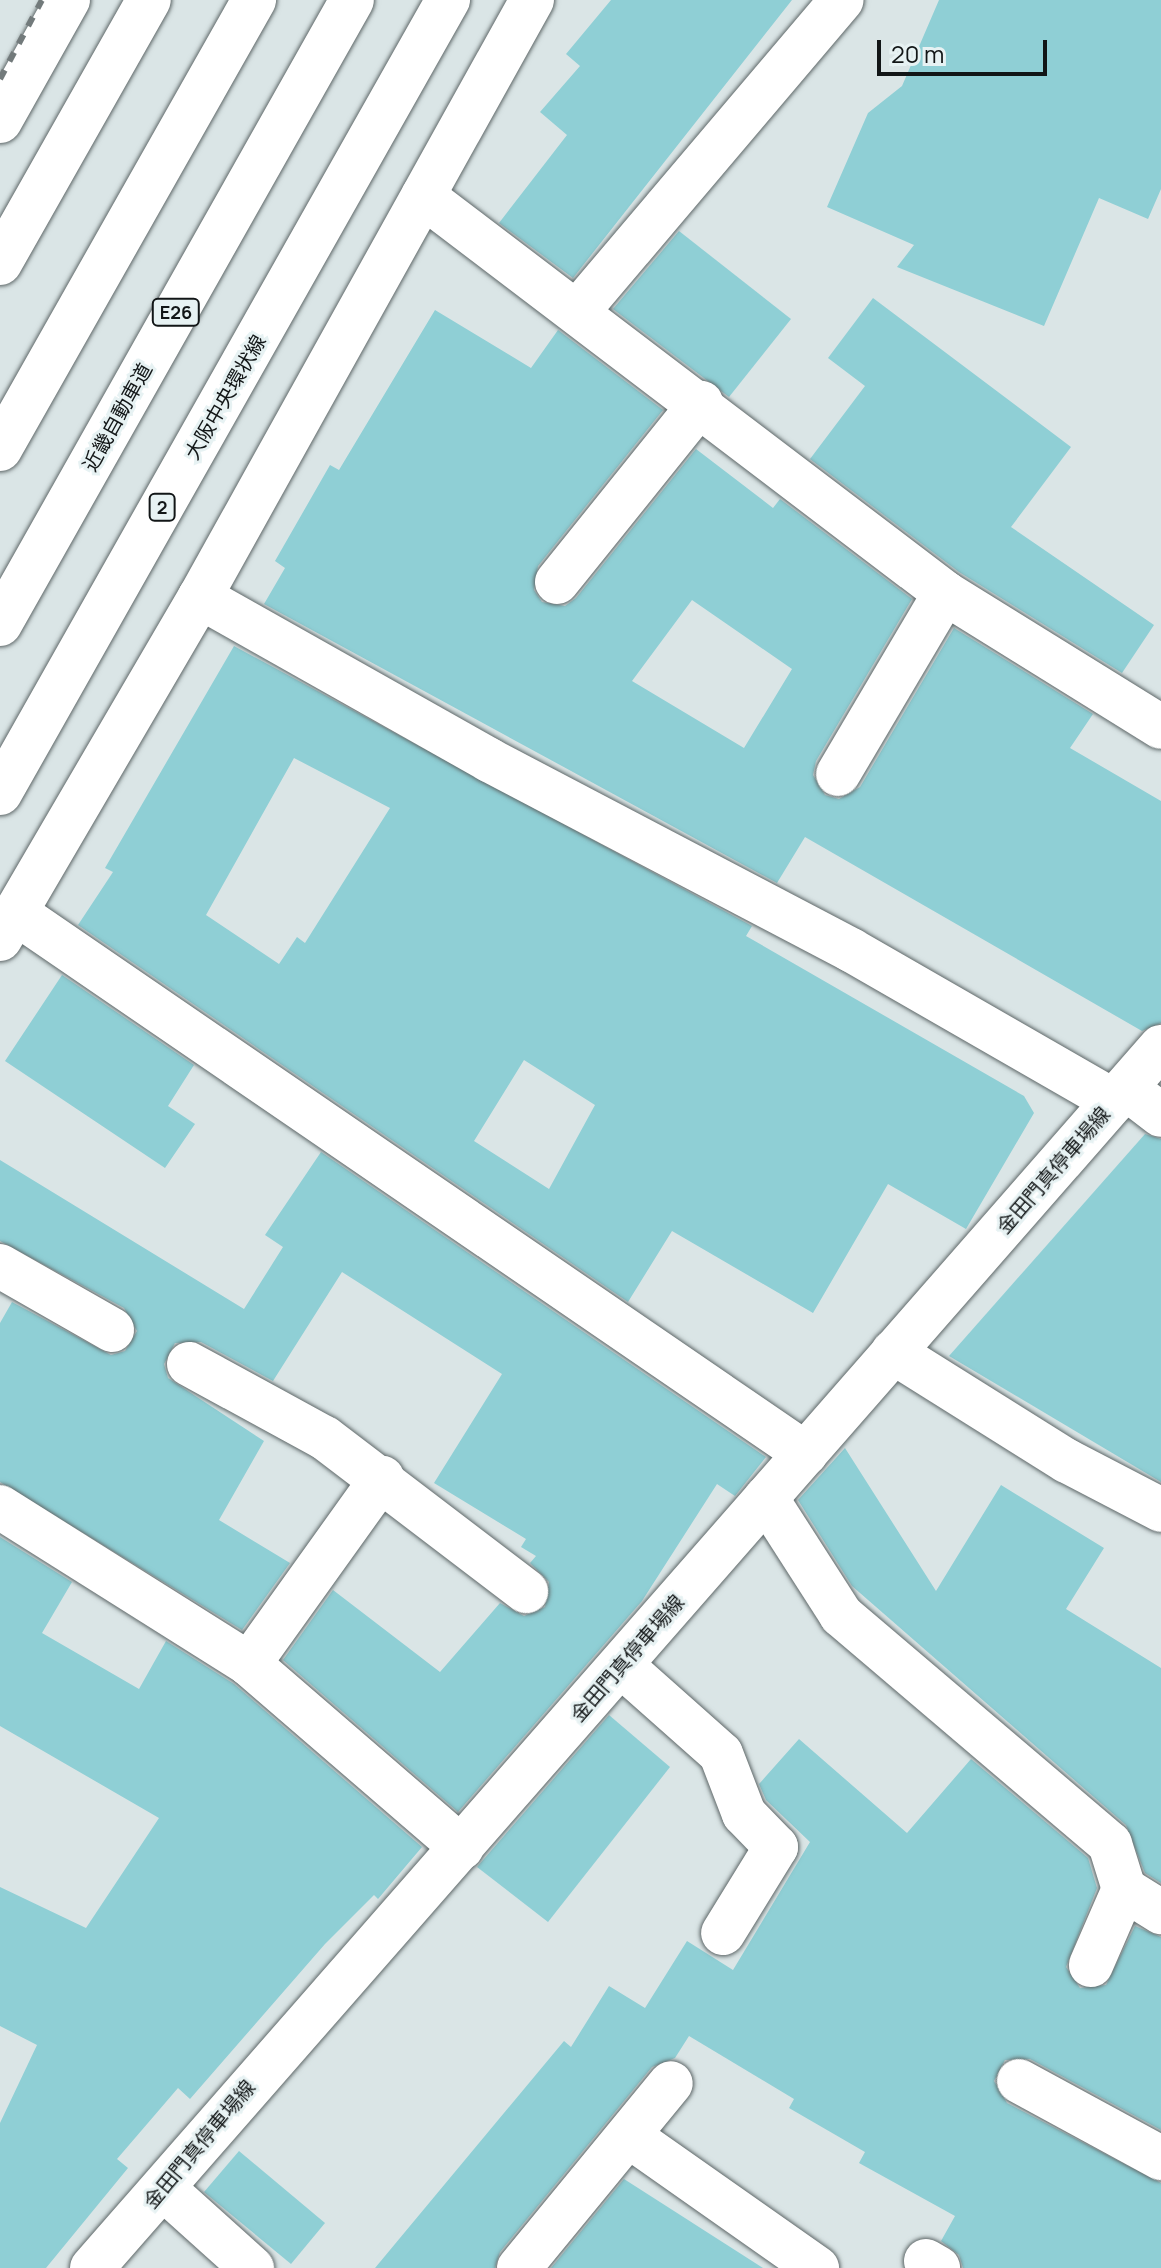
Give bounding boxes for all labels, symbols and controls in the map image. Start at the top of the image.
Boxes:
scale bar [881,24,1051,74]
text: 20 m [891,37,944,70]
road number: E26 [150,298,202,326]
street label: 大阪中央環状線 [180,330,270,464]
street label: 近畿自動車道 [77,359,157,475]
road number: 2 [148,493,176,521]
street label: 金田門真停車場線 [991,1102,1115,1238]
street label: 金田門真停車場線 [565,1590,689,1726]
street label: 金田門真停車場線 [138,2075,260,2213]

